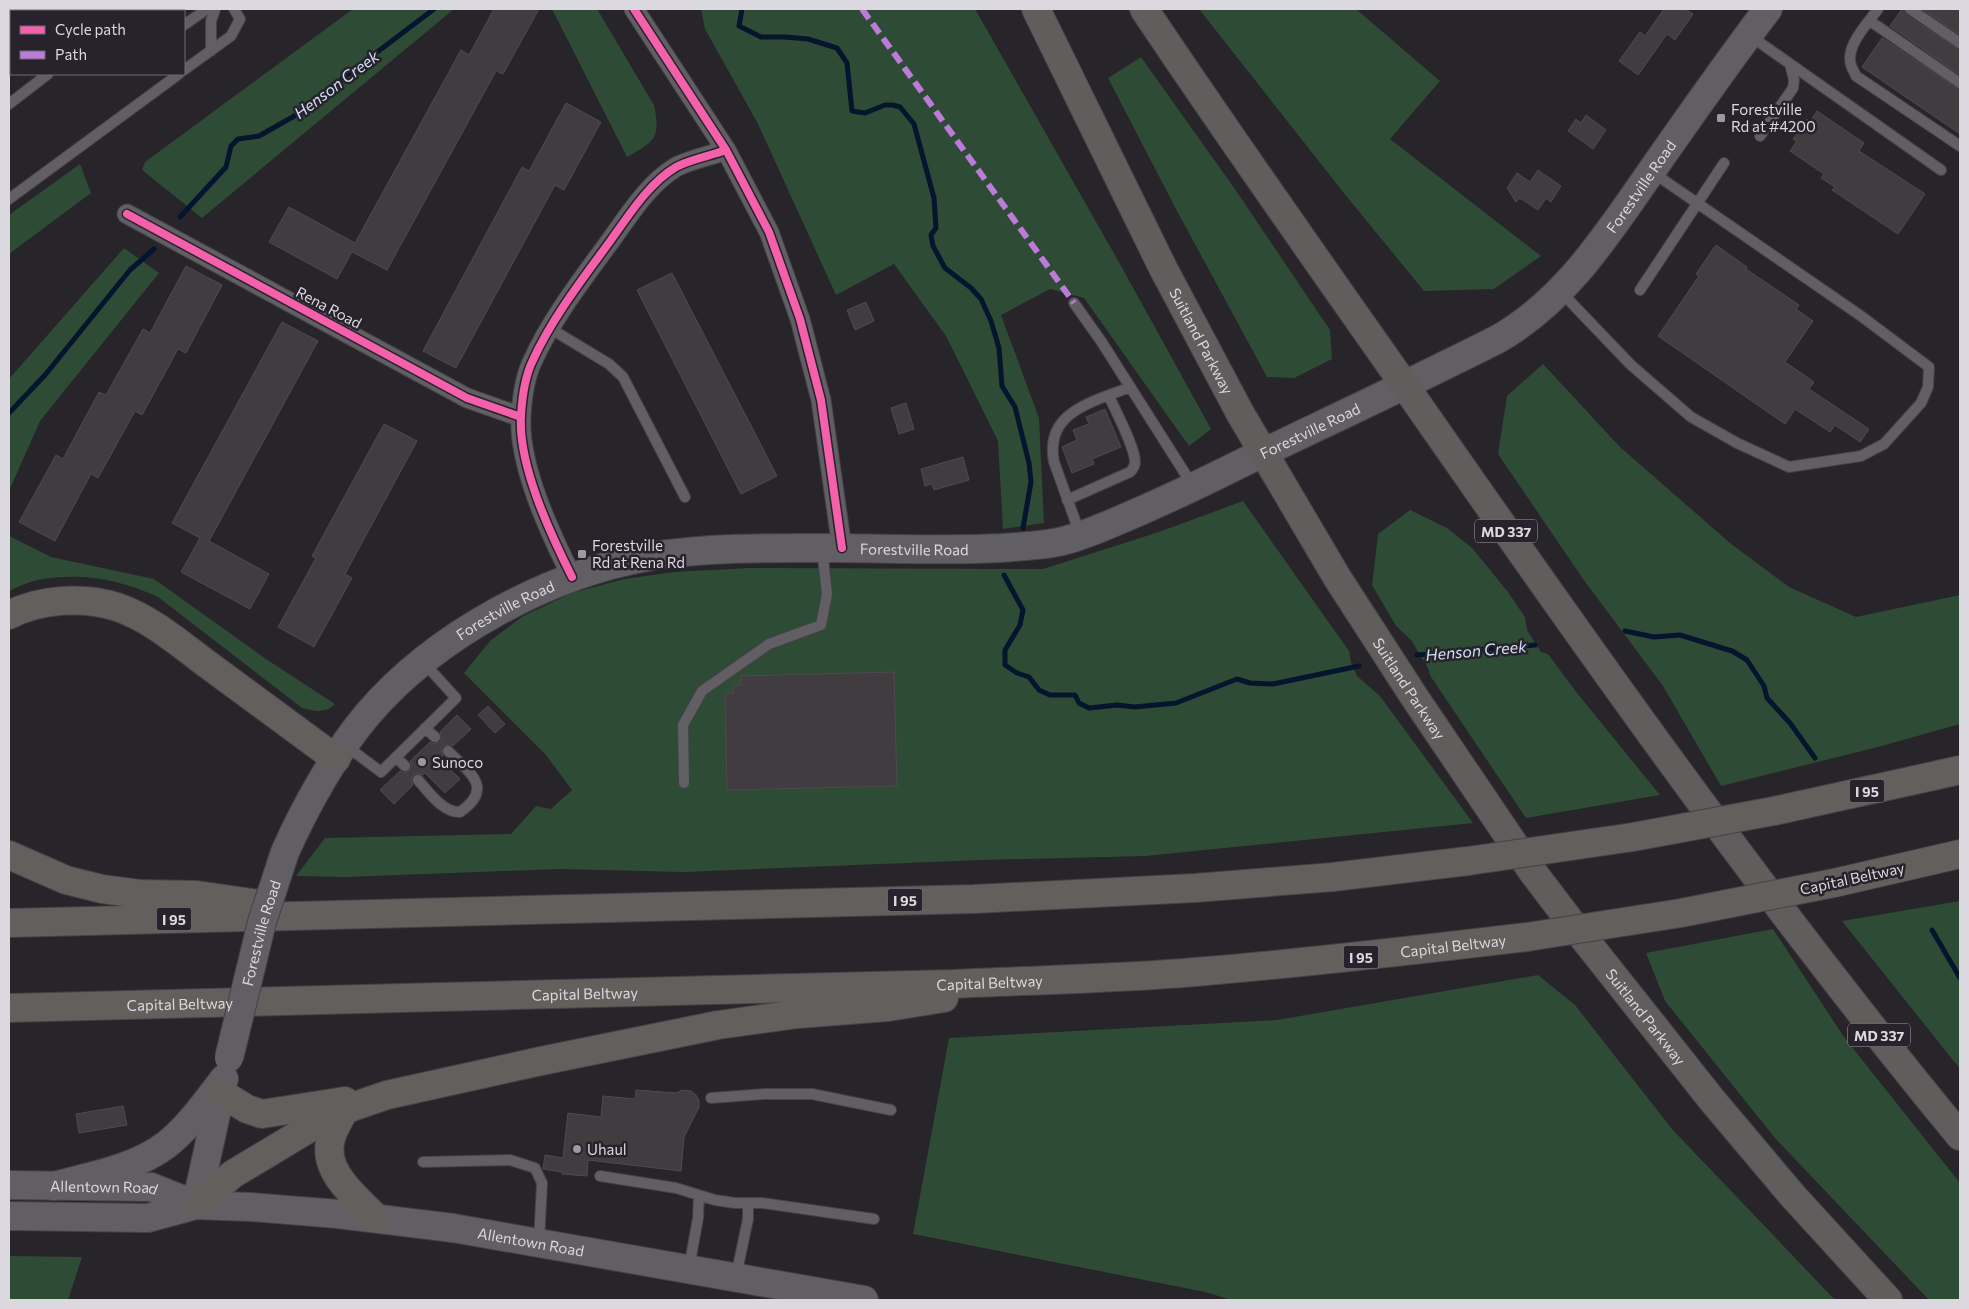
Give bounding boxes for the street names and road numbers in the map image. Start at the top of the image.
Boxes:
street label: Forestville Road [1602,137,1679,236]
street label: Rena Road [293,282,365,332]
street label: Suitland Parkway [1166,285,1237,397]
street label: Forestville Road [1257,399,1363,462]
road number: MD 337 [1475,520,1537,542]
street label: Forestville Road [860,539,969,558]
street label: Forestville Road [452,577,557,643]
street label: Suitland Parkway [1369,634,1449,743]
road number: I 95 [1850,779,1884,802]
street label: Capital Beltway [1798,858,1906,898]
street label: Forestville Road [238,878,284,988]
road number: I 95 [888,888,922,912]
road number: I 95 [156,908,192,931]
street label: Capital Beltway [1399,931,1507,961]
road number: I 95 [1344,946,1378,969]
street label: Suitland Parkway [1602,965,1690,1069]
street label: Capital Beltway [936,971,1043,993]
street label: Capital Beltway [531,983,638,1004]
street label: Capital Beltway [126,993,234,1014]
road number: MD 337 [1848,1024,1910,1046]
street label: Allentown Road [50,1177,161,1198]
street label: Allentown Road [476,1223,586,1260]

